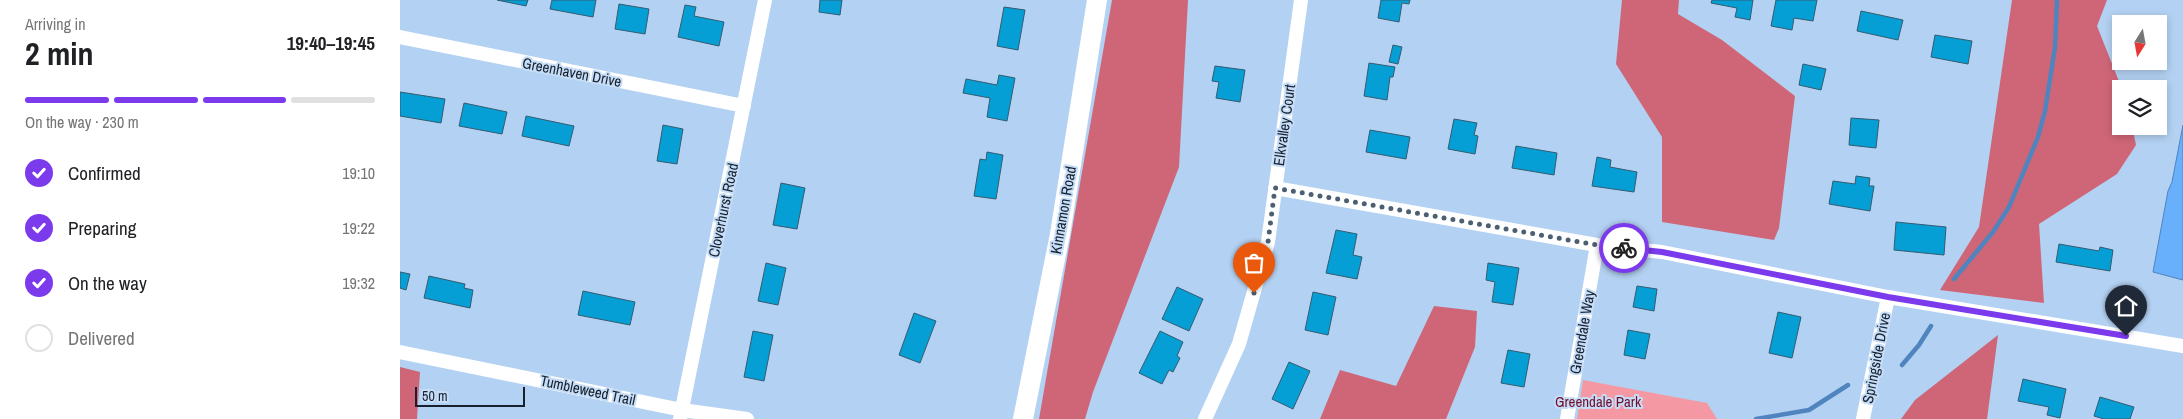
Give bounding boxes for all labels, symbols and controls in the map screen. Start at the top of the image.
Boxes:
text: Arriving in [25,13,86,35]
north arrow [2112,15,2168,70]
map controls [2112,15,2167,135]
text: 19:40–19:45 [287,30,375,56]
text: 2 min [25,32,94,75]
street label: Greenhaven Drive [521,52,623,92]
button: layers [2112,80,2167,135]
street label: Elkvalley Court [1268,82,1300,167]
text: On the way · 230 m [25,111,139,133]
icon: check [25,159,53,187]
text: Confirmed [68,160,141,186]
street label: Cloverhurst Road [703,161,743,259]
text: 19:10 [342,162,375,184]
street label: Kinnamon Road [1045,164,1081,256]
icon: check [25,214,53,242]
text: Preparing [68,215,136,241]
text: 19:22 [342,217,375,239]
courier [1599,223,1649,273]
icon: bike [1610,234,1638,262]
pin [1233,242,1275,293]
icon: bag [1240,249,1268,277]
icon: check [25,269,53,297]
text: On the way [68,270,147,296]
text: 19:32 [342,272,375,294]
pin [2105,285,2147,336]
street label: Greendale Way [1564,287,1600,376]
icon: home [2112,292,2140,320]
street label: Springside Drive [1857,311,1895,405]
text: Delivered [68,325,135,351]
street label: Tumbleweed Trail [539,370,637,410]
scale bar [415,384,525,407]
text: 50 m [422,387,448,405]
park label: Greendale Park [1555,391,1642,412]

